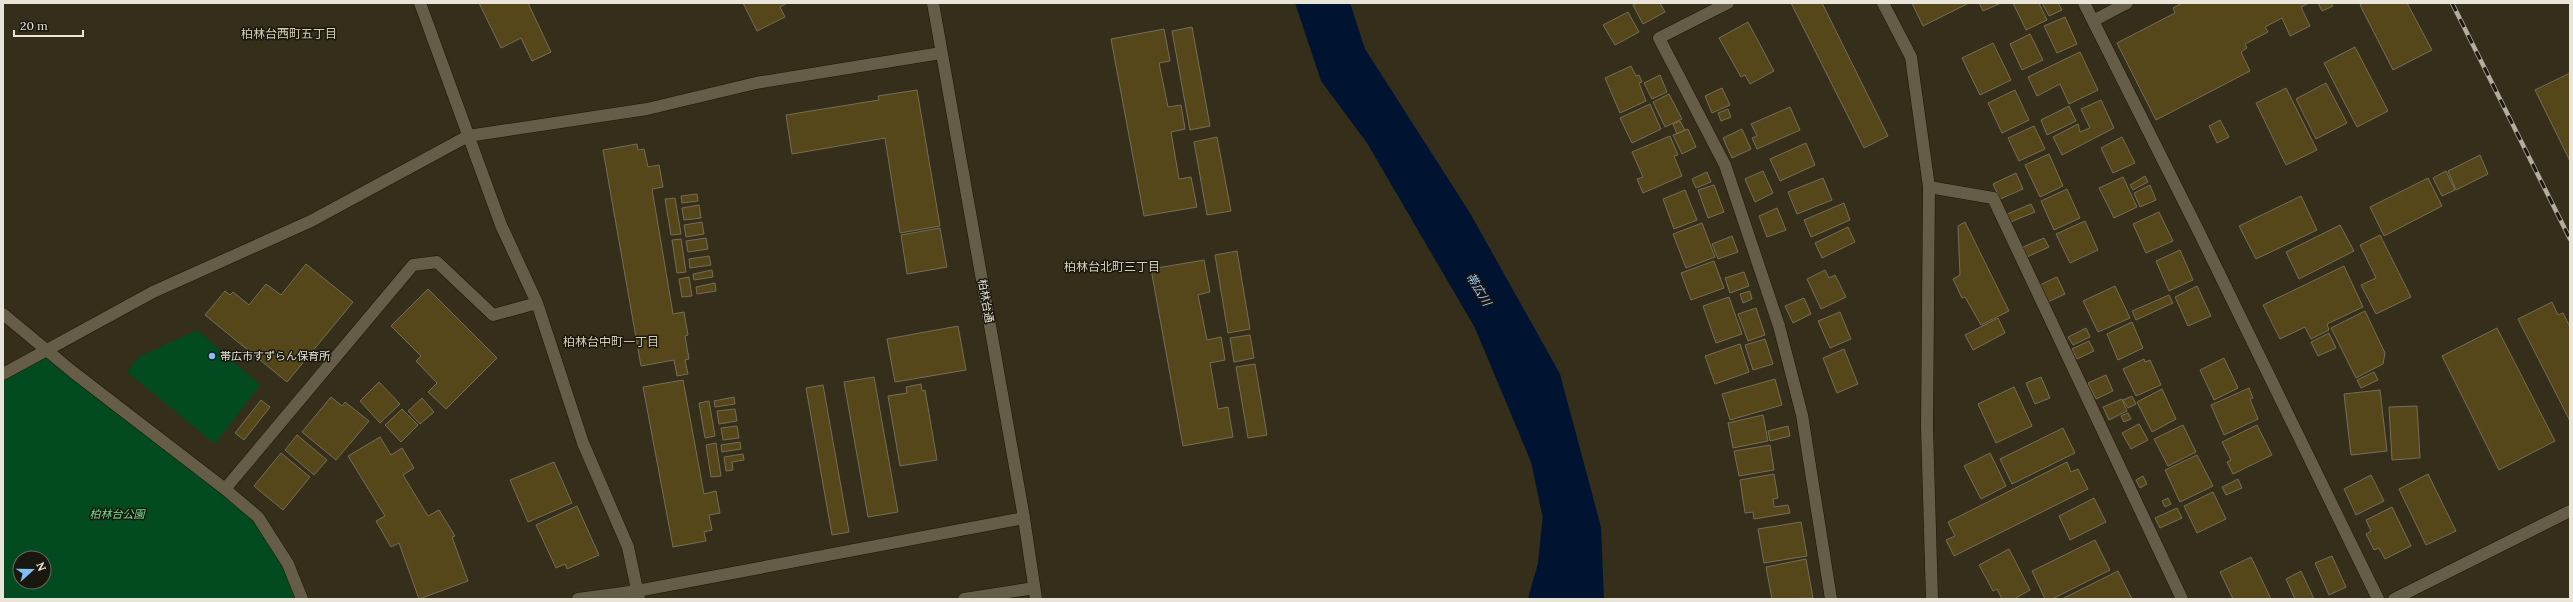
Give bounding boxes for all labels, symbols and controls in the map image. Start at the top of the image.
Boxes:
scale bar [14,12,83,38]
text: 20 m [20,18,48,33]
district label: 柏林台西町五丁目 [241,26,337,41]
district label: 柏林台北町三丁目 [1064,259,1160,274]
water label: 帯広川 [1463,270,1496,310]
street label: 柏林台通 [975,278,997,324]
district label: 柏林台中町一丁目 [563,334,659,349]
place label: 帯広市すずらん保育所 [220,349,331,363]
marker: 帯広市すずらん保育所 [207,351,217,361]
park label: 柏林台公園 [90,507,146,521]
north arrow [12,550,52,590]
text: N [33,560,50,573]

